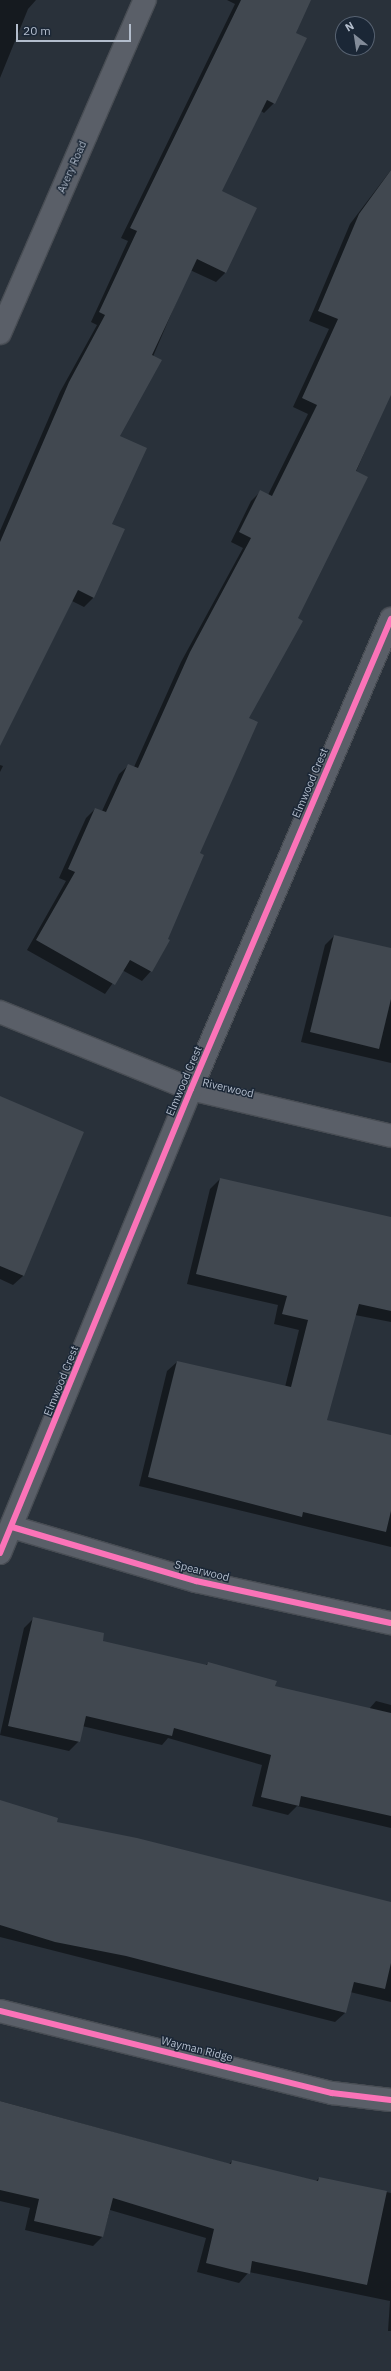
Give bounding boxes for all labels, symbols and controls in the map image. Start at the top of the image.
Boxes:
scale bar [18,16,133,42]
north arrow [335,16,375,56]
text: N [343,18,356,35]
text: 20 m [23,23,51,38]
street label: Avery Road [55,139,89,195]
street label: Elmwood Crest [289,746,331,820]
street label: Elmwood Crest [163,1044,205,1118]
street label: Riverwood [201,1076,255,1100]
street label: Elmwood Crest [41,1344,81,1418]
street label: Spearwood [173,1558,231,1584]
street label: Wayman Ridge [160,2034,234,2064]

